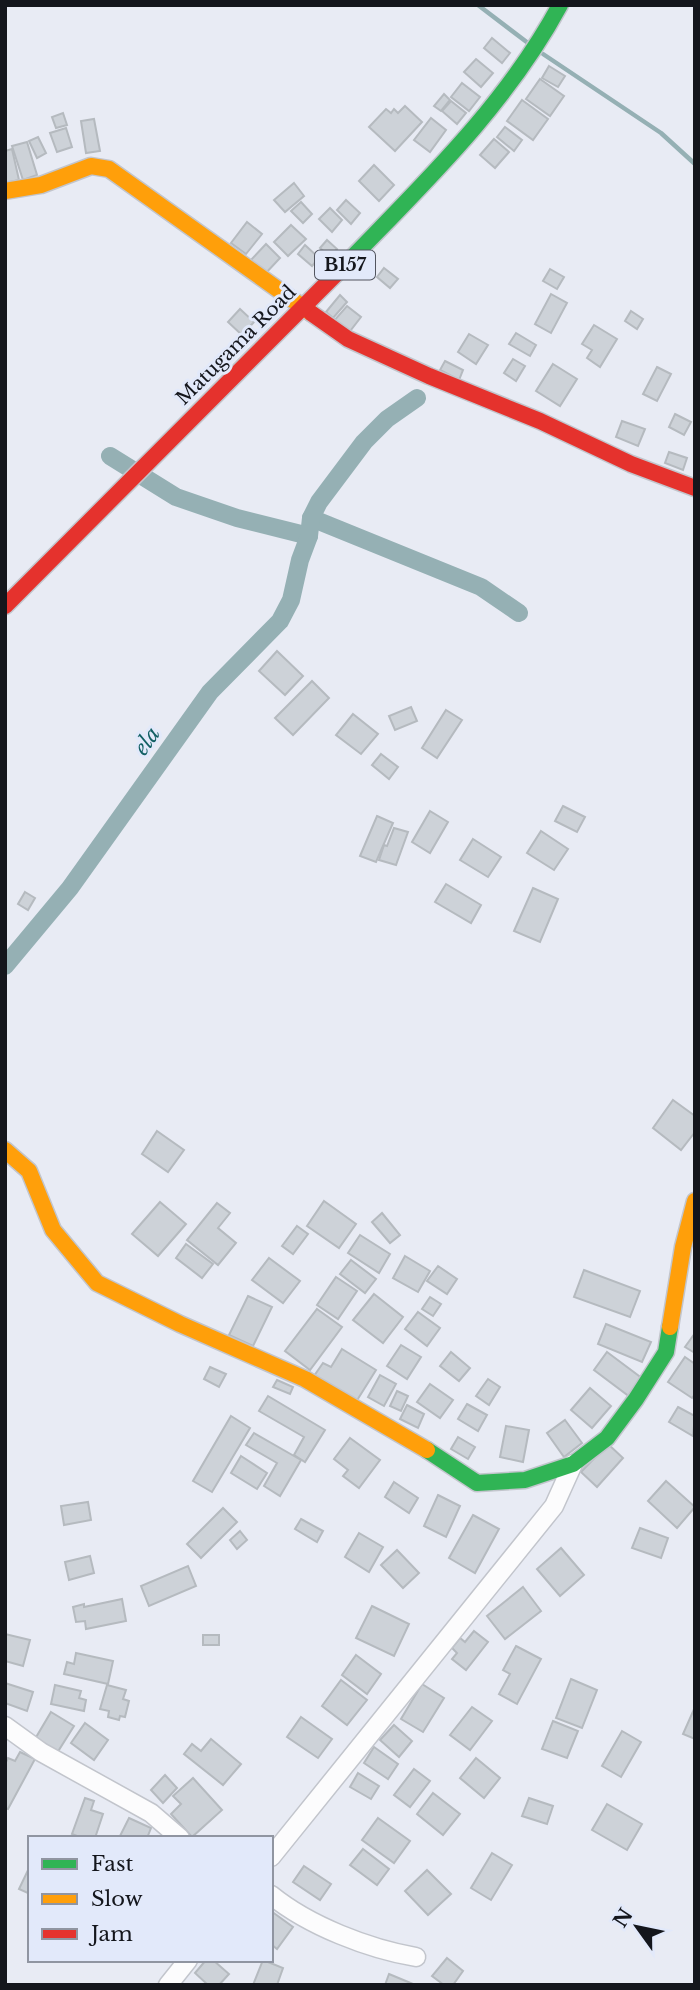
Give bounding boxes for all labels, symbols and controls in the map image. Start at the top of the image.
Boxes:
road number: B157 [315,250,375,279]
street label: Matugama Road [171,280,301,410]
water label: ela [128,722,166,760]
legend [28,1836,273,1962]
text: Fast [91,1851,133,1877]
text: Slow [91,1886,143,1912]
north arrow [602,1892,672,1962]
text: N [609,1904,638,1932]
text: Jam [88,1921,133,1947]

